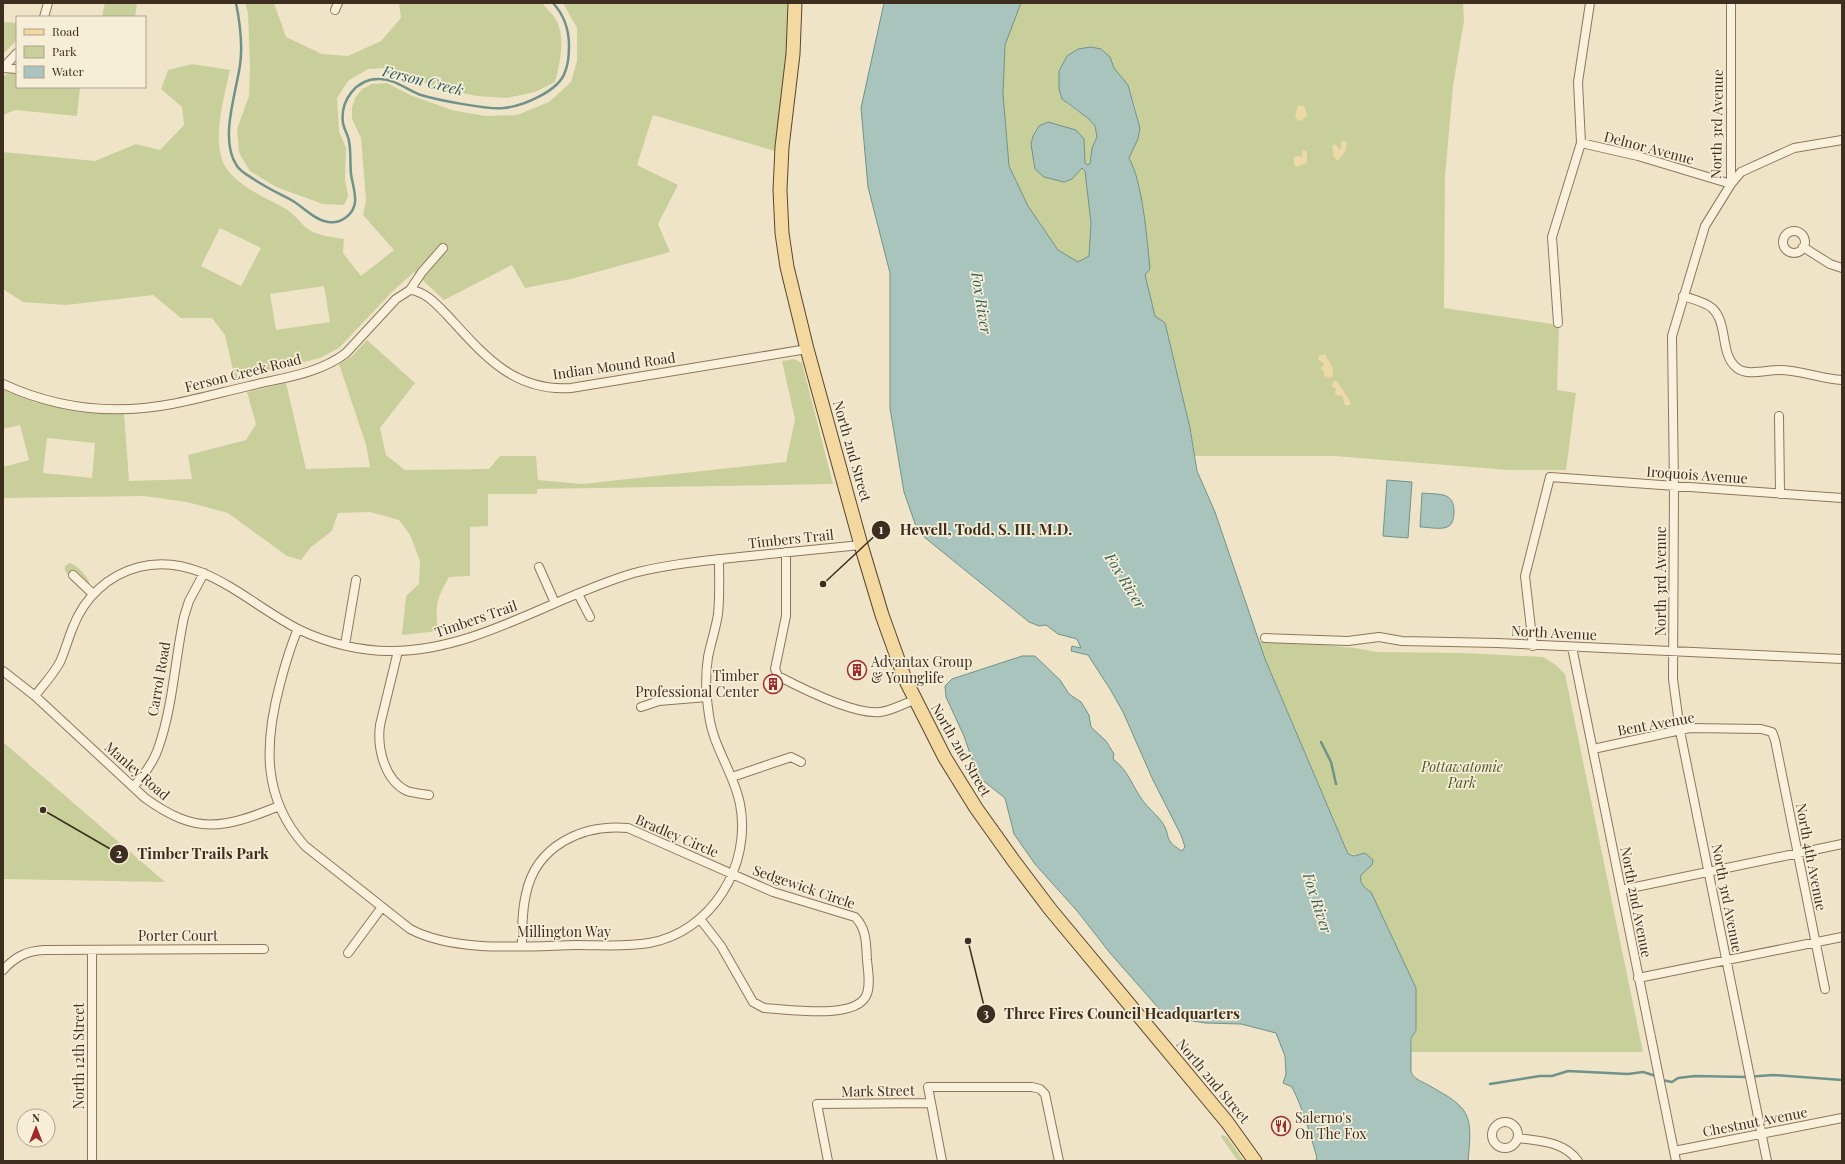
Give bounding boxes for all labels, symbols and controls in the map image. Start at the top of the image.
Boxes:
legend [16,16,146,88]
text: Road [52,23,79,39]
text: Park [52,43,77,59]
water label: Ferson Creek [380,60,466,100]
text: Water [51,63,85,79]
street label: North 3rd Avenue [1706,69,1727,179]
street label: Delnor Avenue [1602,126,1696,169]
water label: Fox River [967,270,997,336]
street label: Indian Mound Road [551,347,677,384]
street label: Ferson Creek Road [183,349,303,396]
street label: North 2nd Street [829,398,876,505]
street label: Iroquois Avenue [1646,461,1748,488]
callout: Hewell, Todd, S. III, M.D. [871,516,1080,543]
text: Hewell, Todd, S. III, M.D. [900,519,1072,539]
text: 1 [879,521,884,537]
street label: Timbers Trail [747,525,835,552]
street label: North 3rd Avenue [1651,526,1670,636]
water label: Fox River [1100,548,1151,613]
street label: Timbers Trail [432,596,520,641]
street label: North Avenue [1511,621,1597,644]
street label: Carrol Road [143,640,174,718]
place label: Advantax Group & Younglife [870,652,972,687]
building icon: Advantax Group & Younglife [846,659,868,681]
place label: Timber Professional Center [635,666,760,701]
building icon: Timber Professional Center [762,673,784,695]
street label: North 2nd Street [927,700,996,801]
street label: Bent Avenue [1616,707,1696,740]
street label: Manley Road [101,737,174,804]
park label: Pottawatomie Park [1420,757,1503,792]
street label: North 4th Avenue [1792,801,1831,912]
street label: Bradley Circle [633,810,722,862]
callout: Timber Trails Park [109,841,277,868]
street label: North 3rd Avenue [1708,842,1747,954]
text: Timber Trails Park [137,843,269,863]
text: 2 [116,845,122,861]
street label: North 2nd Avenue [1616,845,1657,959]
street label: Sedgewick Circle [750,860,858,913]
water label: Fox River [1299,869,1337,936]
street label: Millington Way [517,922,611,941]
street label: Porter Court [138,926,219,945]
callout: Three Fires Council Headquarters [976,1000,1248,1027]
street label: North 12th Street [69,1002,88,1109]
text: Three Fires Council Headquarters [1004,1003,1240,1023]
text: 3 [983,1005,989,1021]
street label: North 2nd Street [1173,1035,1255,1128]
street label: Mark Street [841,1080,916,1101]
street label: Chestnut Avenue [1701,1102,1809,1141]
north arrow [16,1108,56,1148]
place label: Salerno's On The Fox [1295,1108,1367,1143]
text: N [32,1110,40,1125]
restaurant icon: Salerno's On The Fox [1270,1115,1292,1137]

